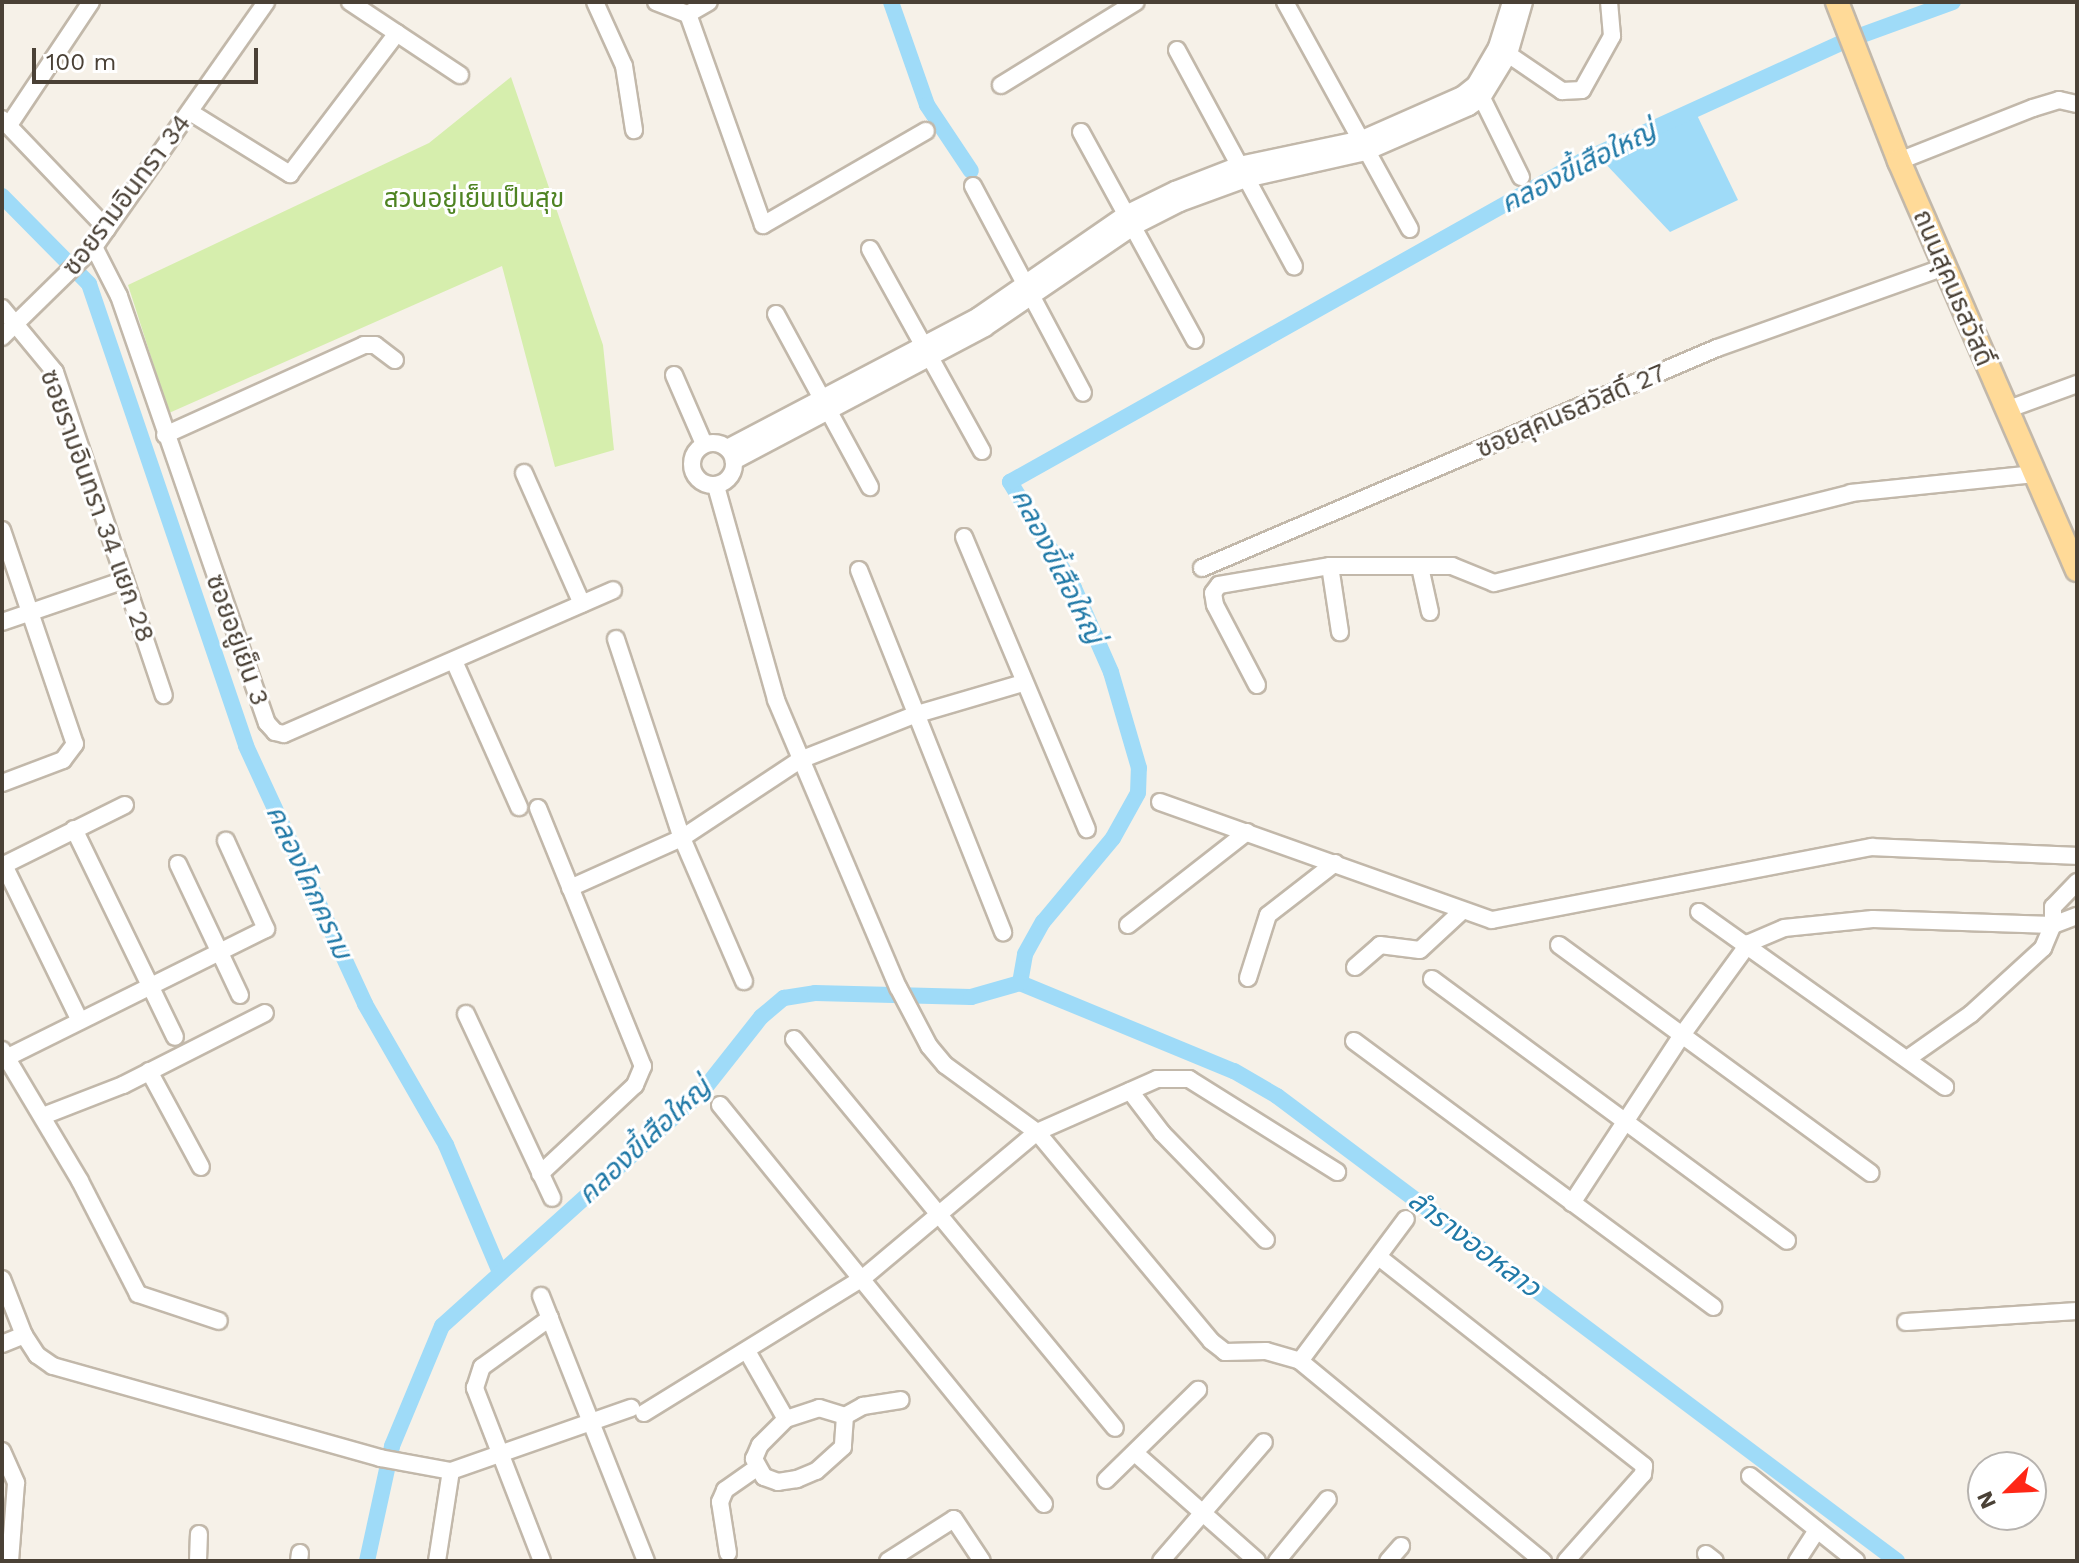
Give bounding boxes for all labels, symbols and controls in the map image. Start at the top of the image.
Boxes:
scale bar [36,32,262,82]
text: 100 m [46,48,116,76]
street label: ซอยรามอินทรา 34 [56,108,198,282]
water label: คลองขี้เสือใหญ่ [1495,114,1661,220]
park label: สวนอยู่เย็นเป็นสุข [384,183,564,215]
street label: ถนนสุคนธสวัสดิ์ [1906,205,2000,371]
street label: ซอยสุคนธสวัสดิ์ 27 [1472,357,1670,465]
street label: ซอยรามอินทรา 34 แยก 28 [33,365,161,647]
water label: คลองขี้เสือใหญ่ [1005,483,1111,649]
street label: ซอยอยู่เย็น 3 [199,570,275,710]
water label: คลองโคกคราม [259,800,359,964]
water label: คลองขี้เสือใหญ่ [571,1071,717,1211]
water label: ลำรางออหลาว [1401,1183,1547,1305]
north arrow [1967,1451,2047,1531]
text: N [1972,1488,2001,1513]

